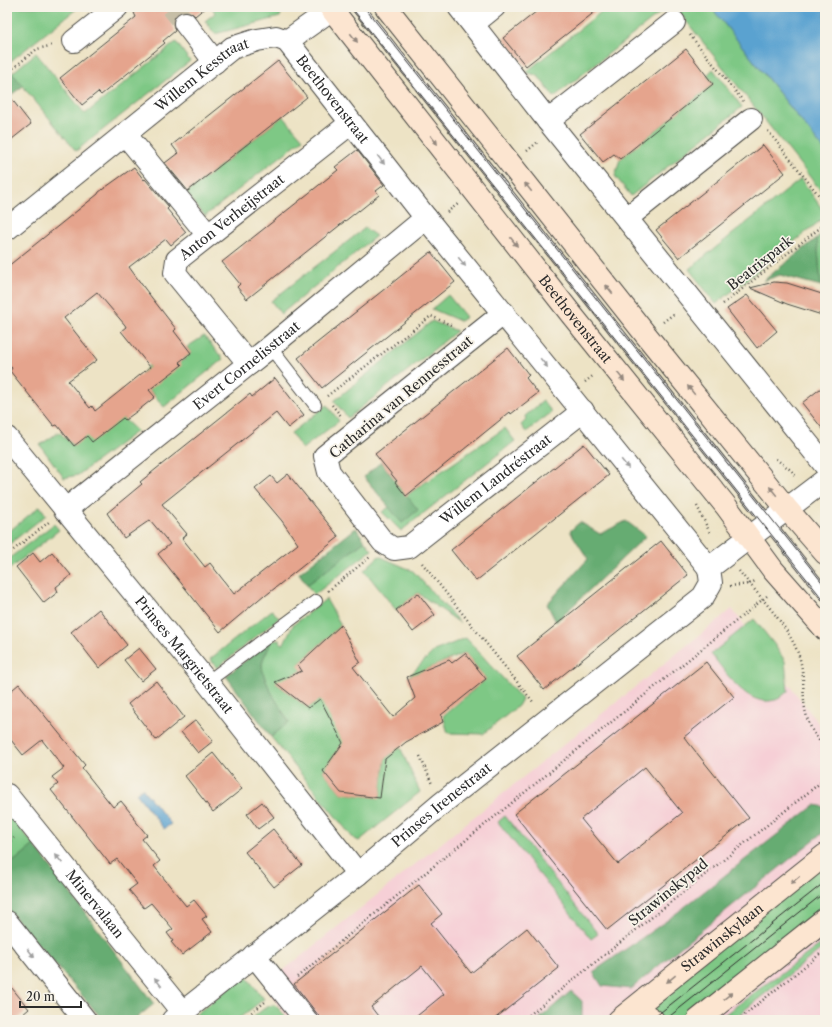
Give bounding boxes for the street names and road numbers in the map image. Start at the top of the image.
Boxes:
street label: Willem Kesstraat [150,34,251,116]
street label: Beethovenstraat [292,51,373,147]
street label: Anton Verheijstraat [175,170,288,264]
street label: Beatrixpark [724,231,797,294]
street label: Beethovenstraat [535,271,616,367]
street label: Evert Cornelisstraat [189,317,304,414]
street label: Catharina van Rennesstraat [326,332,476,462]
street label: Willem Landréstraat [435,430,555,529]
street label: Prinses Margrietstraat [131,592,237,717]
street label: Prinses Irenestraat [388,759,495,851]
street label: Strawinskypad [625,854,712,930]
street label: Minervalaan [62,866,128,942]
street label: Strawinskylaan [677,899,767,976]

